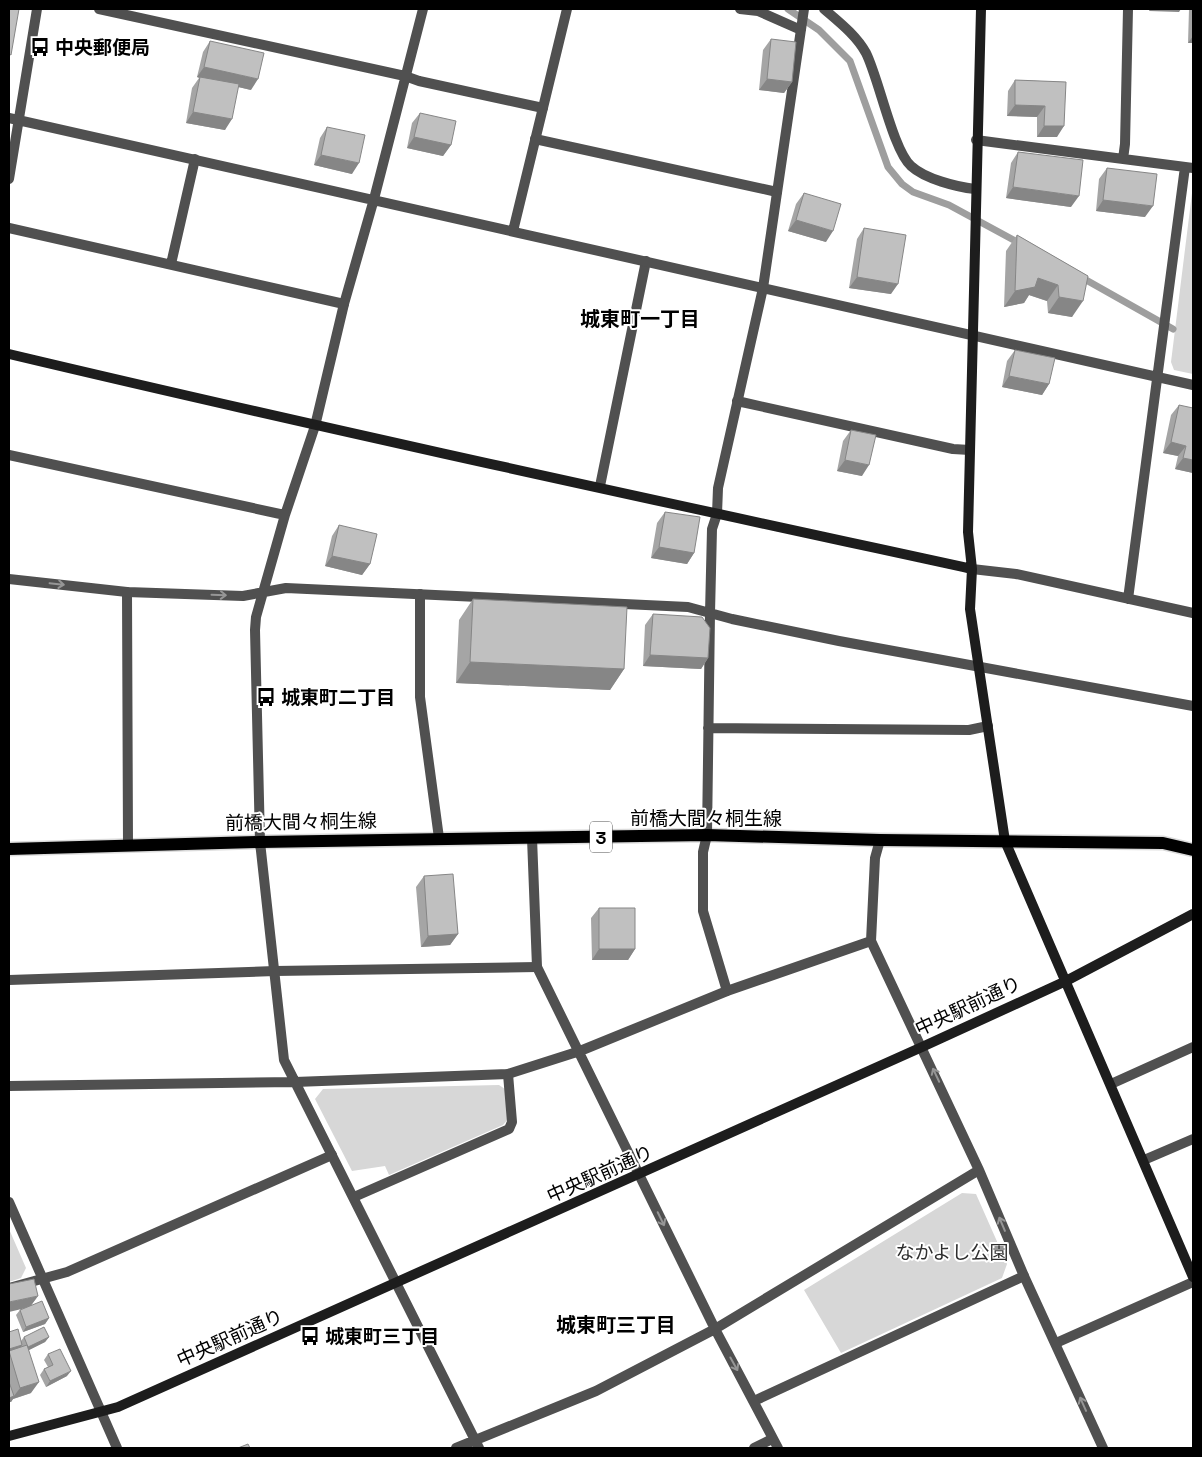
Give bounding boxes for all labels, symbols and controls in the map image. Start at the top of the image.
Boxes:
place label: 中央郵便局 [55,35,150,60]
bus stop icon: 中央郵便局 [29,36,51,58]
district label: 城東町一丁目 [580,306,700,332]
one-way arrow [49,579,65,589]
one-way arrow [211,590,227,600]
place label: 城東町二丁目 [281,685,395,710]
bus stop icon: 城東町二丁目 [255,686,277,708]
street label: 前橋大間々桐生線 [630,806,782,831]
street label: 前橋大間々桐生線 [225,808,377,836]
road number: 3 [590,822,612,852]
street label: 中央駅前通り [911,971,1025,1041]
one-way arrow [930,1068,940,1083]
street label: 中央駅前通り [543,1139,657,1209]
one-way arrow [656,1211,666,1226]
one-way arrow [996,1217,1006,1232]
park label: なかよし公園 [895,1240,1009,1265]
street label: 中央駅前通り [173,1303,287,1373]
district label: 城東町三丁目 [556,1312,676,1338]
place label: 城東町三丁目 [325,1324,439,1349]
bus stop icon: 城東町三丁目 [299,1325,321,1347]
one-way arrow [729,1357,739,1372]
one-way arrow [1077,1397,1087,1412]

